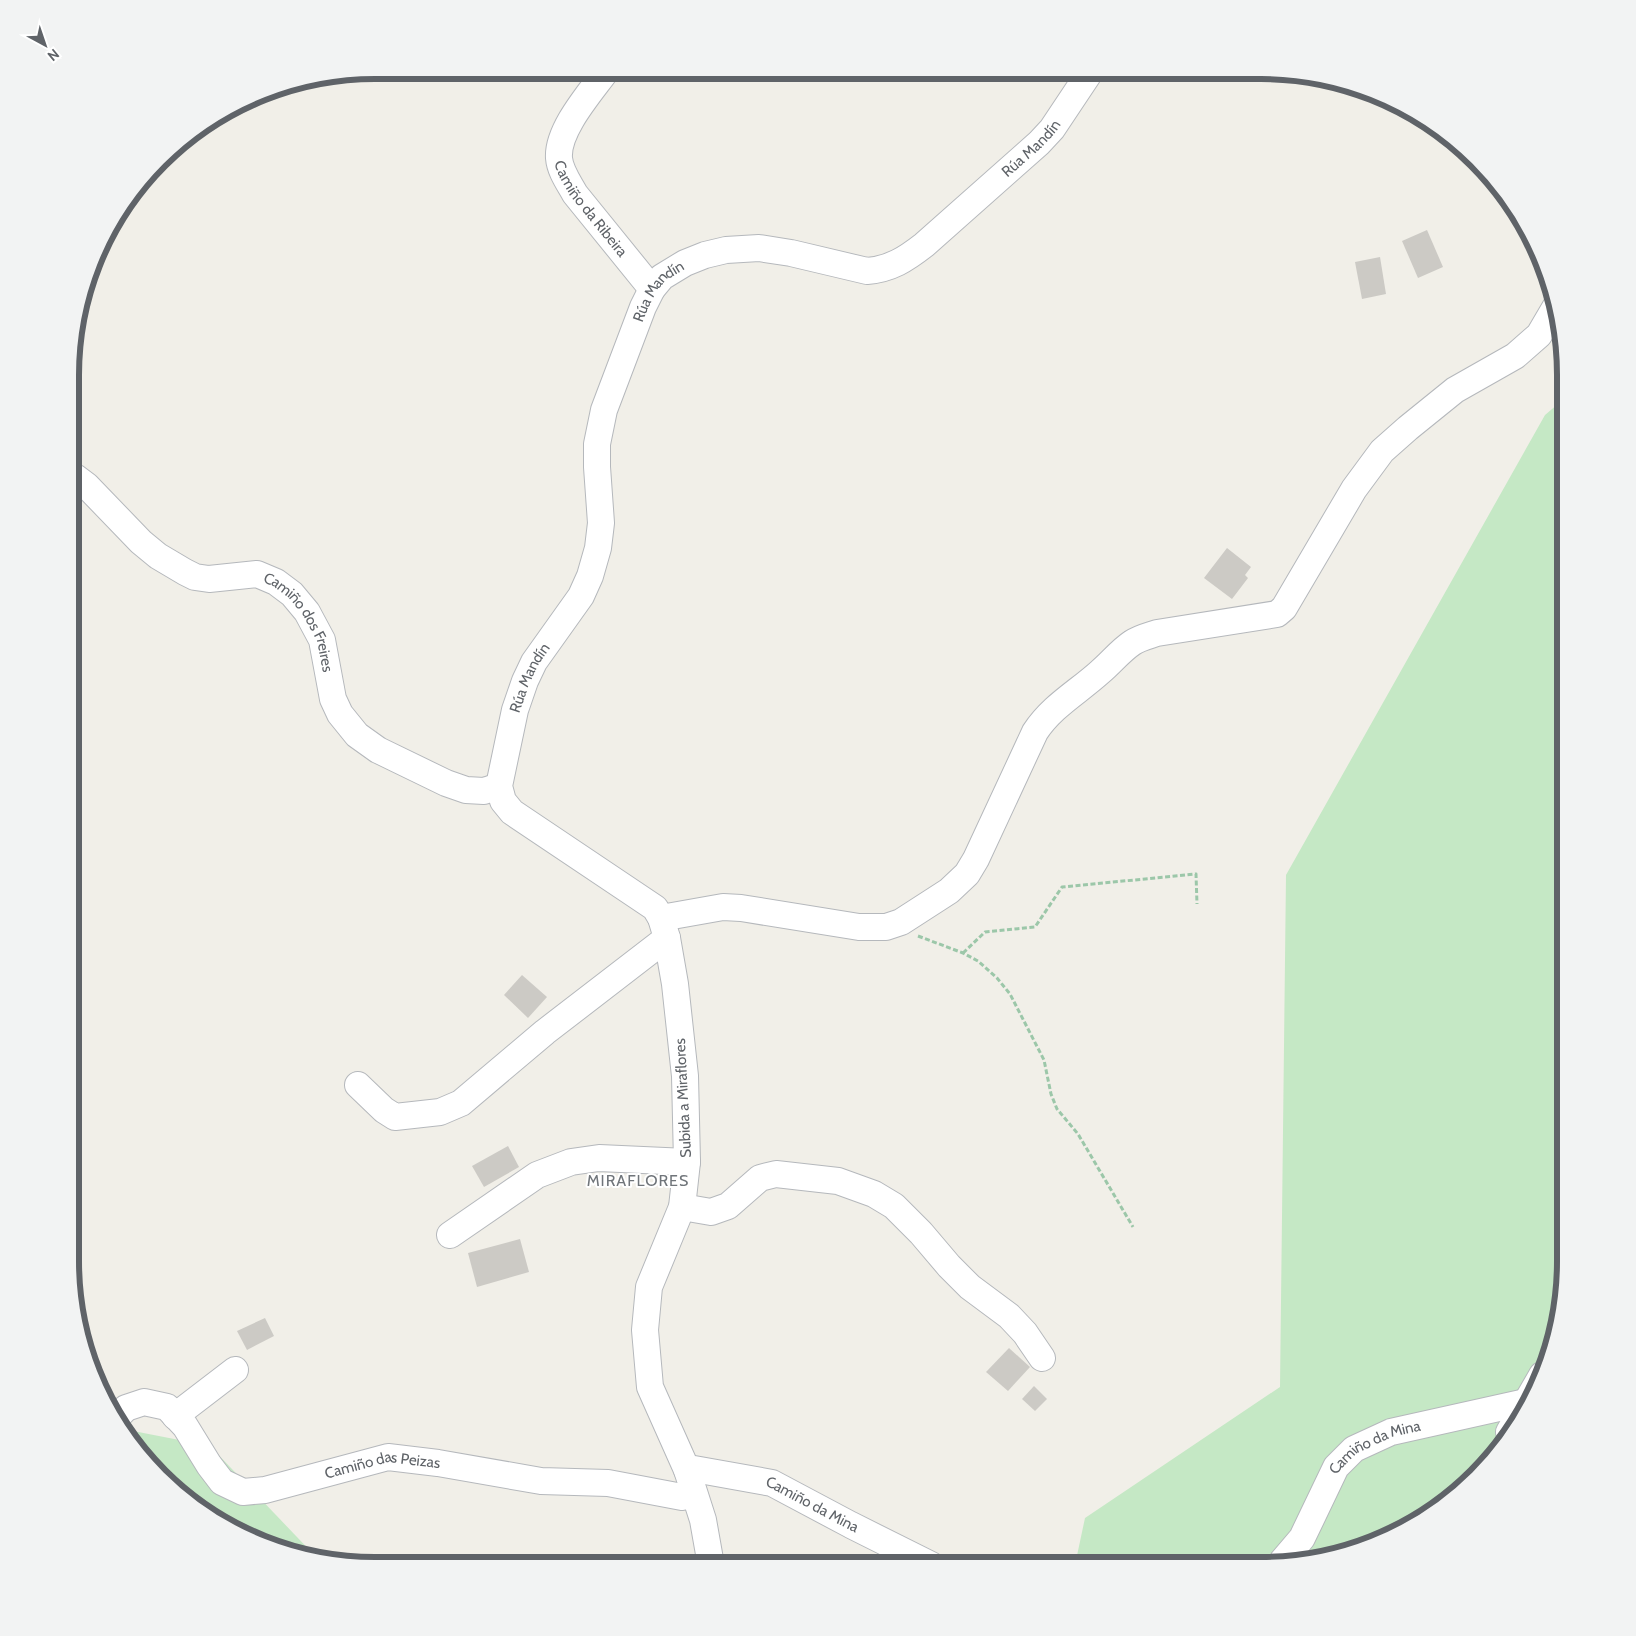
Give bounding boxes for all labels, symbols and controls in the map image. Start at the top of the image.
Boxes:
north arrow [20,20,70,70]
text: N [44,45,63,65]
street label: Rúa Mandín [998,117,1064,181]
street label: Camiño da Ribeira [550,158,632,261]
street label: Rúa Mandín [629,257,687,324]
street label: Camiño dos Freires [261,569,337,674]
street label: Rúa Mandín [506,640,554,715]
street label: Subida a Miraflores [671,1038,695,1158]
district label: MIRAFLORES [587,1171,689,1190]
street label: Camiño da Mina [1325,1417,1423,1477]
street label: Camiño das Peizas [323,1447,441,1483]
street label: Camiño da Mina [765,1473,862,1537]

